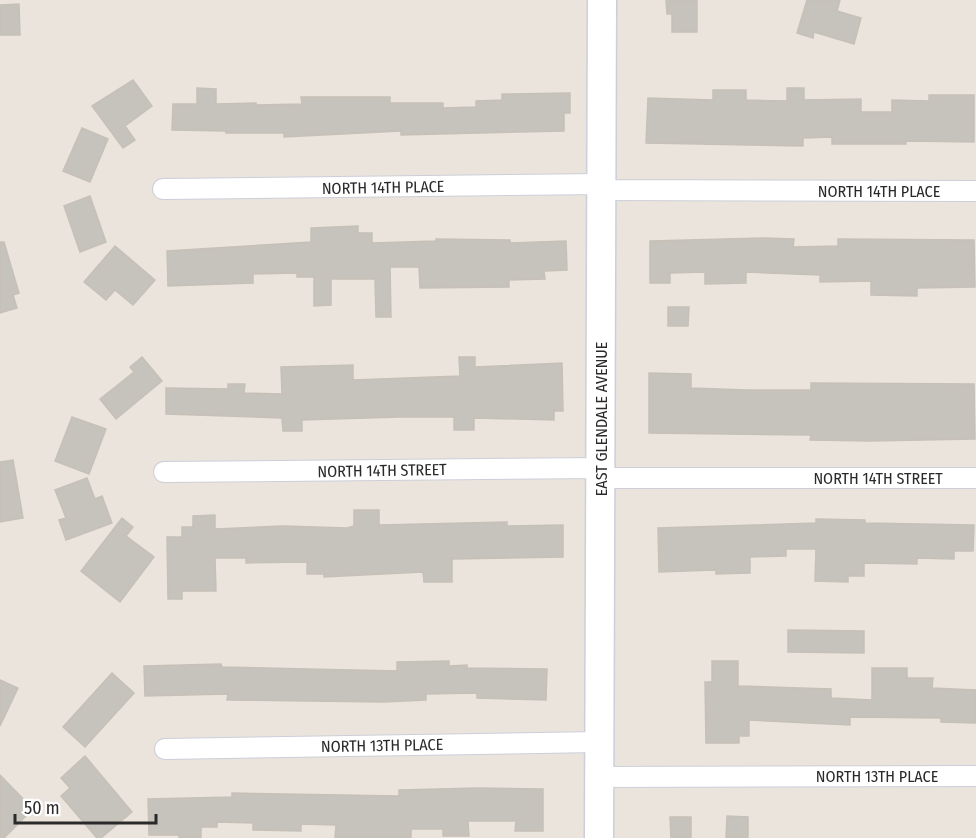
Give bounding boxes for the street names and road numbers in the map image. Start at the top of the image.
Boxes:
street label: NORTH 14TH PLACE [322,177,444,198]
street label: NORTH 14TH PLACE [818,182,940,201]
street label: EAST GLENDALE AVENUE [592,342,611,496]
street label: NORTH 14TH STREET [317,460,447,481]
street label: NORTH 14TH STREET [813,469,943,488]
street label: NORTH 13TH PLACE [321,735,443,756]
street label: NORTH 13TH PLACE [816,767,938,786]

